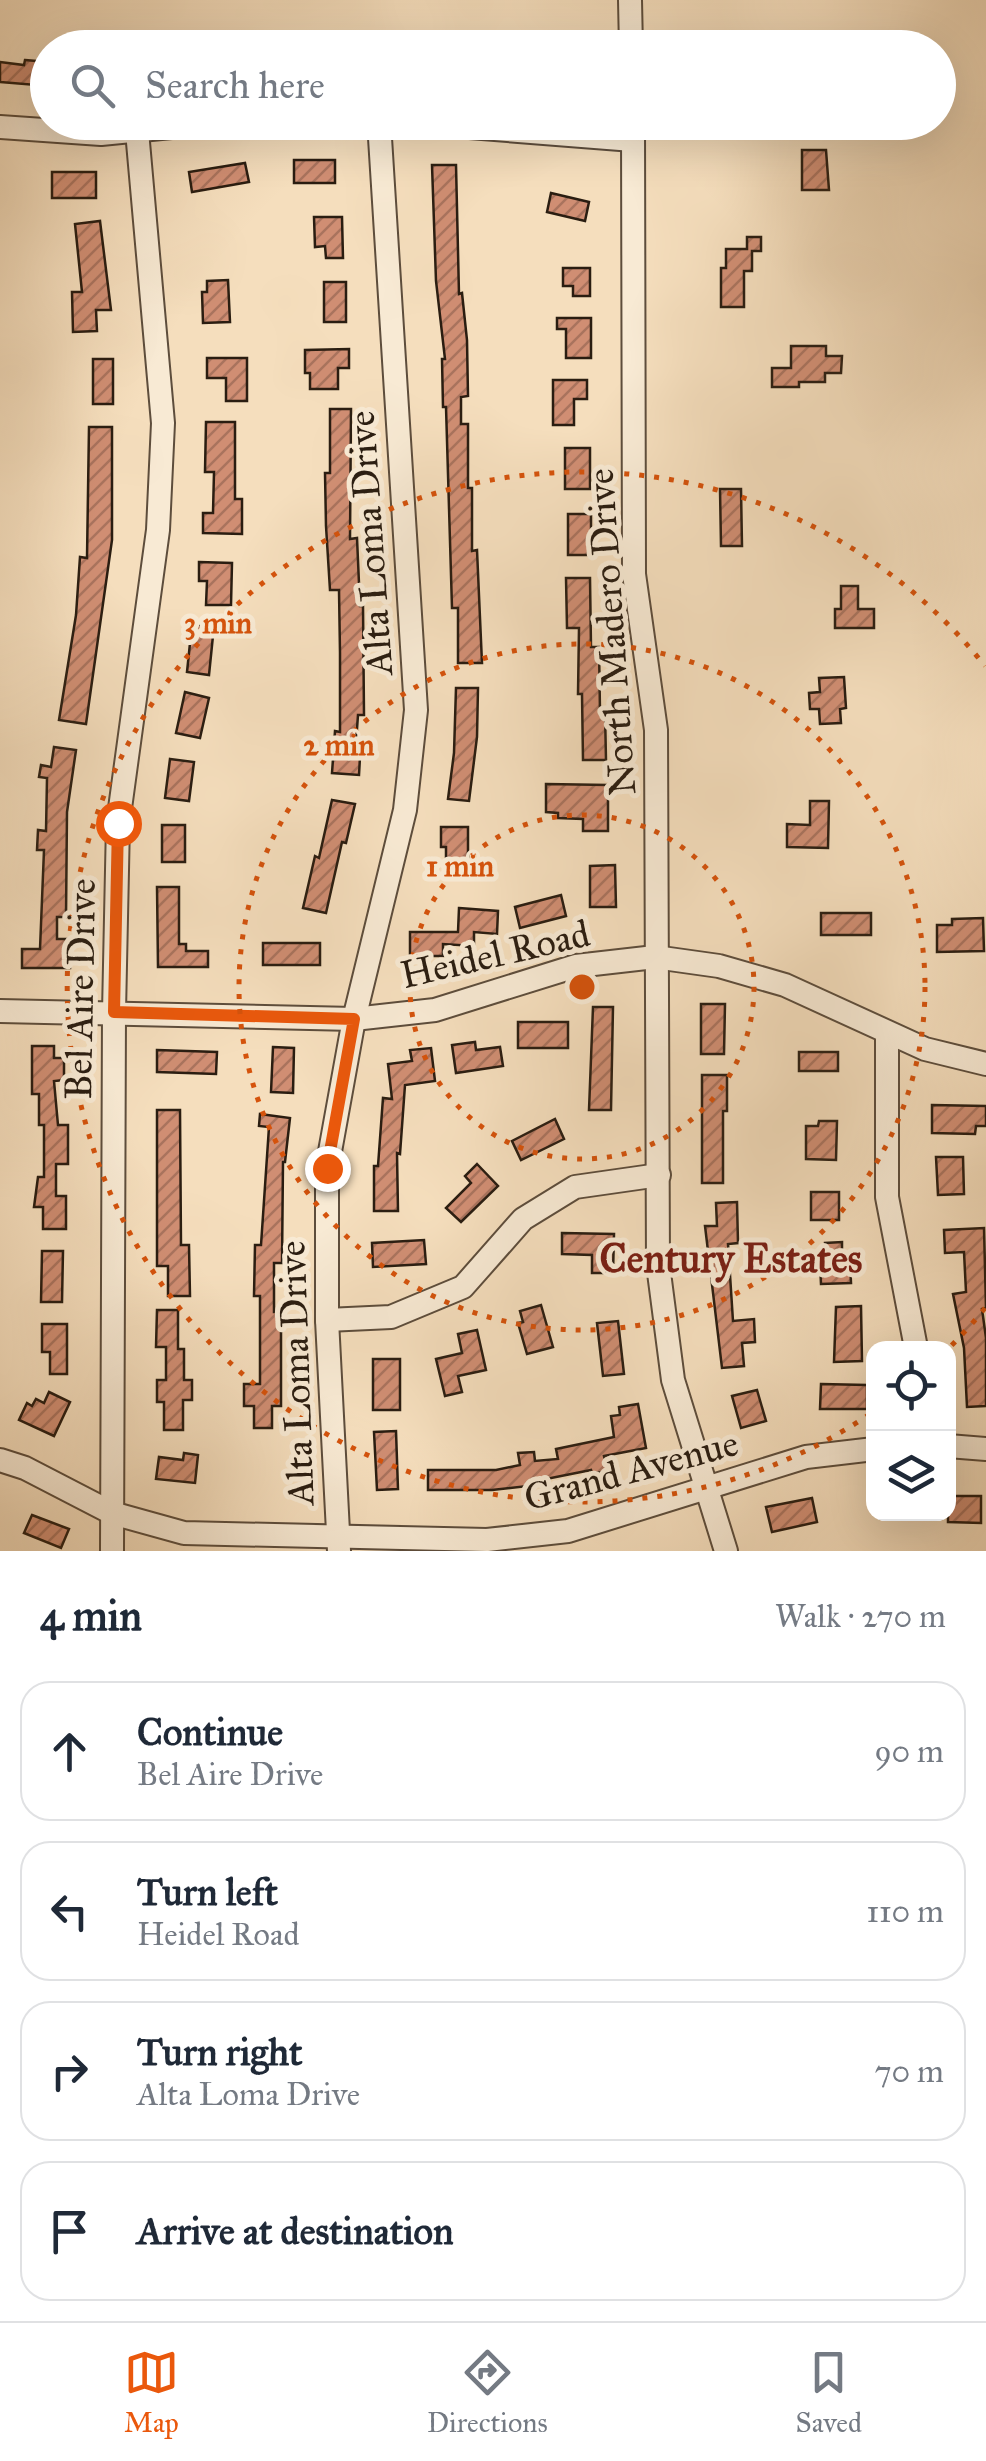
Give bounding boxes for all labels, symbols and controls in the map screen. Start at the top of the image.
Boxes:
search box [30,30,956,140]
icon: search [65,58,120,113]
text: Search here [145,62,325,108]
street label: Alta Loma Drive [338,409,402,679]
street label: North Madero Drive [577,467,645,797]
text: 3 min [184,605,253,641]
text: 2 min [304,727,375,763]
route start [96,801,142,847]
text: 1 min [426,848,495,884]
street label: Bel Aire Drive [55,878,105,1100]
street label: Heidel Road [396,910,594,998]
centre of rings [564,969,600,1005]
route end [305,1146,351,1192]
district label: Century Estates [600,1234,862,1283]
street label: Alta Loma Drive [268,1240,324,1508]
map controls [866,1341,956,1521]
button: locate [866,1341,956,1431]
street label: Grand Avenue [519,1419,743,1521]
button: layers [866,1431,956,1521]
text: 4 min [40,1590,142,1642]
text: Walk · 270 m [775,1597,946,1636]
text: Continue [137,1709,283,1755]
icon: ahead [42,1724,97,1779]
text: 90 m [874,1732,944,1771]
text: Bel Aire Drive [137,1755,323,1794]
text: Turn left [137,1869,278,1915]
icon: left [42,1884,97,1939]
text: 110 m [866,1892,944,1931]
text: Heidel Road [137,1915,299,1954]
text: Turn right [137,2029,303,2075]
icon: right [42,2044,97,2099]
text: 70 m [875,2052,944,2091]
text: Alta Loma Drive [137,2075,360,2114]
icon: arrive [42,2204,97,2259]
text: Arrive at destination [137,2208,454,2254]
tab: Map [124,2345,179,2440]
tab: Directions [427,2345,548,2440]
tab: Saved [796,2345,862,2440]

